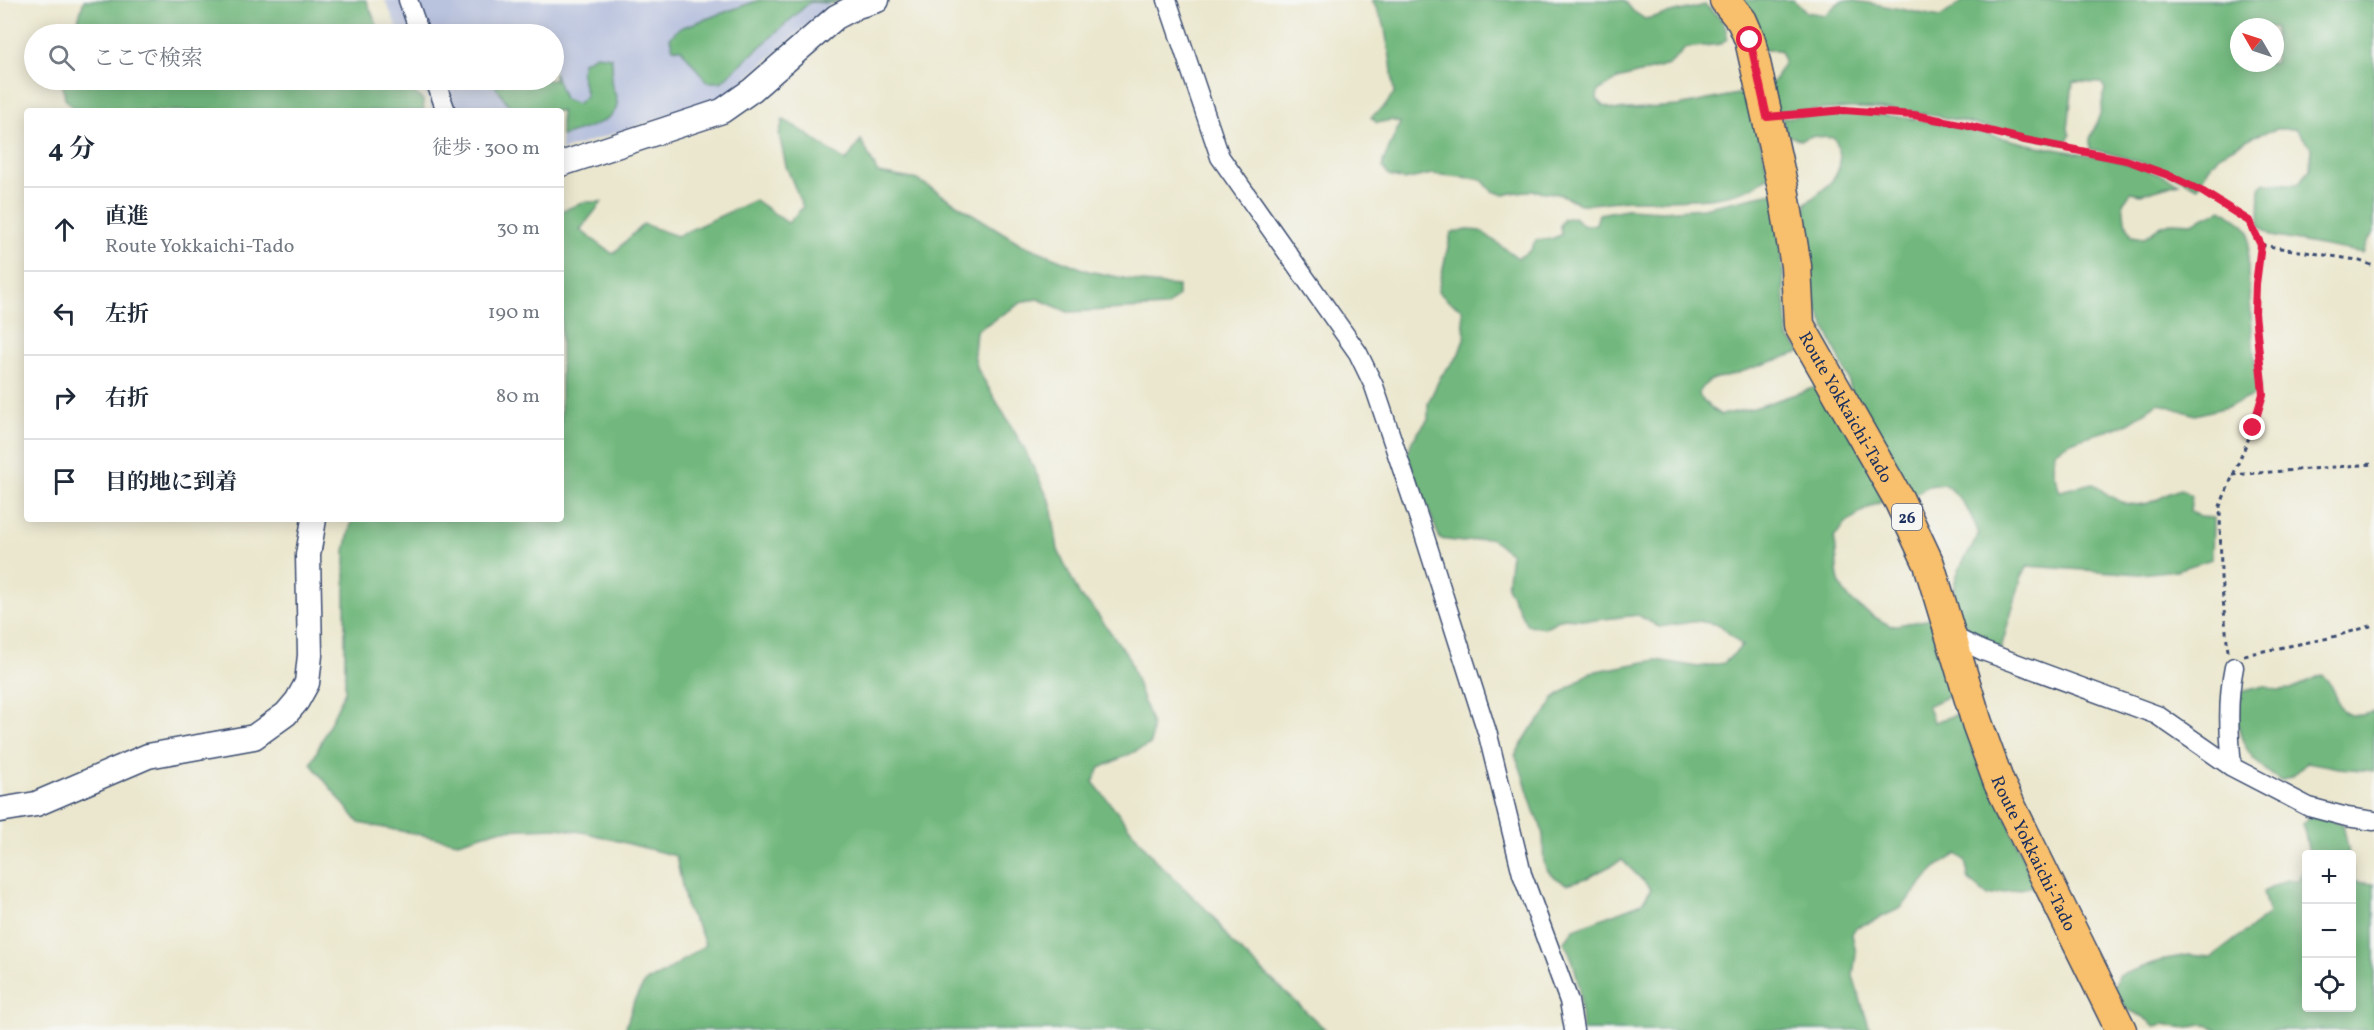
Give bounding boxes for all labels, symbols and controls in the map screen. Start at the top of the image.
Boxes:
north arrow [2230,18,2284,72]
search box [24,24,564,90]
route start [1736,26,1762,52]
icon: search [45,41,78,74]
text: ここで検索 [93,44,203,75]
text: 4 分 [48,132,95,168]
text: 徒歩 · 300 m [432,135,540,163]
text: 直進 [105,202,149,233]
icon: ahead [48,213,81,246]
text: 30 m [496,215,540,243]
text: Route Yokkaichi-Tado [105,233,294,261]
icon: left [48,297,81,330]
text: 190 m [488,299,540,327]
text: 左折 [105,300,149,331]
street label: Route Yokkaichi-Tado [1791,328,1898,488]
icon: right [48,381,81,414]
text: 80 m [496,383,540,411]
text: 右折 [105,384,149,415]
route end [2239,414,2265,440]
icon: arrive [48,465,81,498]
text: 目的地に到着 [105,468,237,499]
road number: 26 [1892,504,1922,530]
street label: Route Yokkaichi-Tado [1983,773,2081,936]
map controls [2302,850,2356,1012]
button: + [2302,850,2356,904]
button: − [2302,904,2356,958]
button: locate [2302,958,2356,1012]

